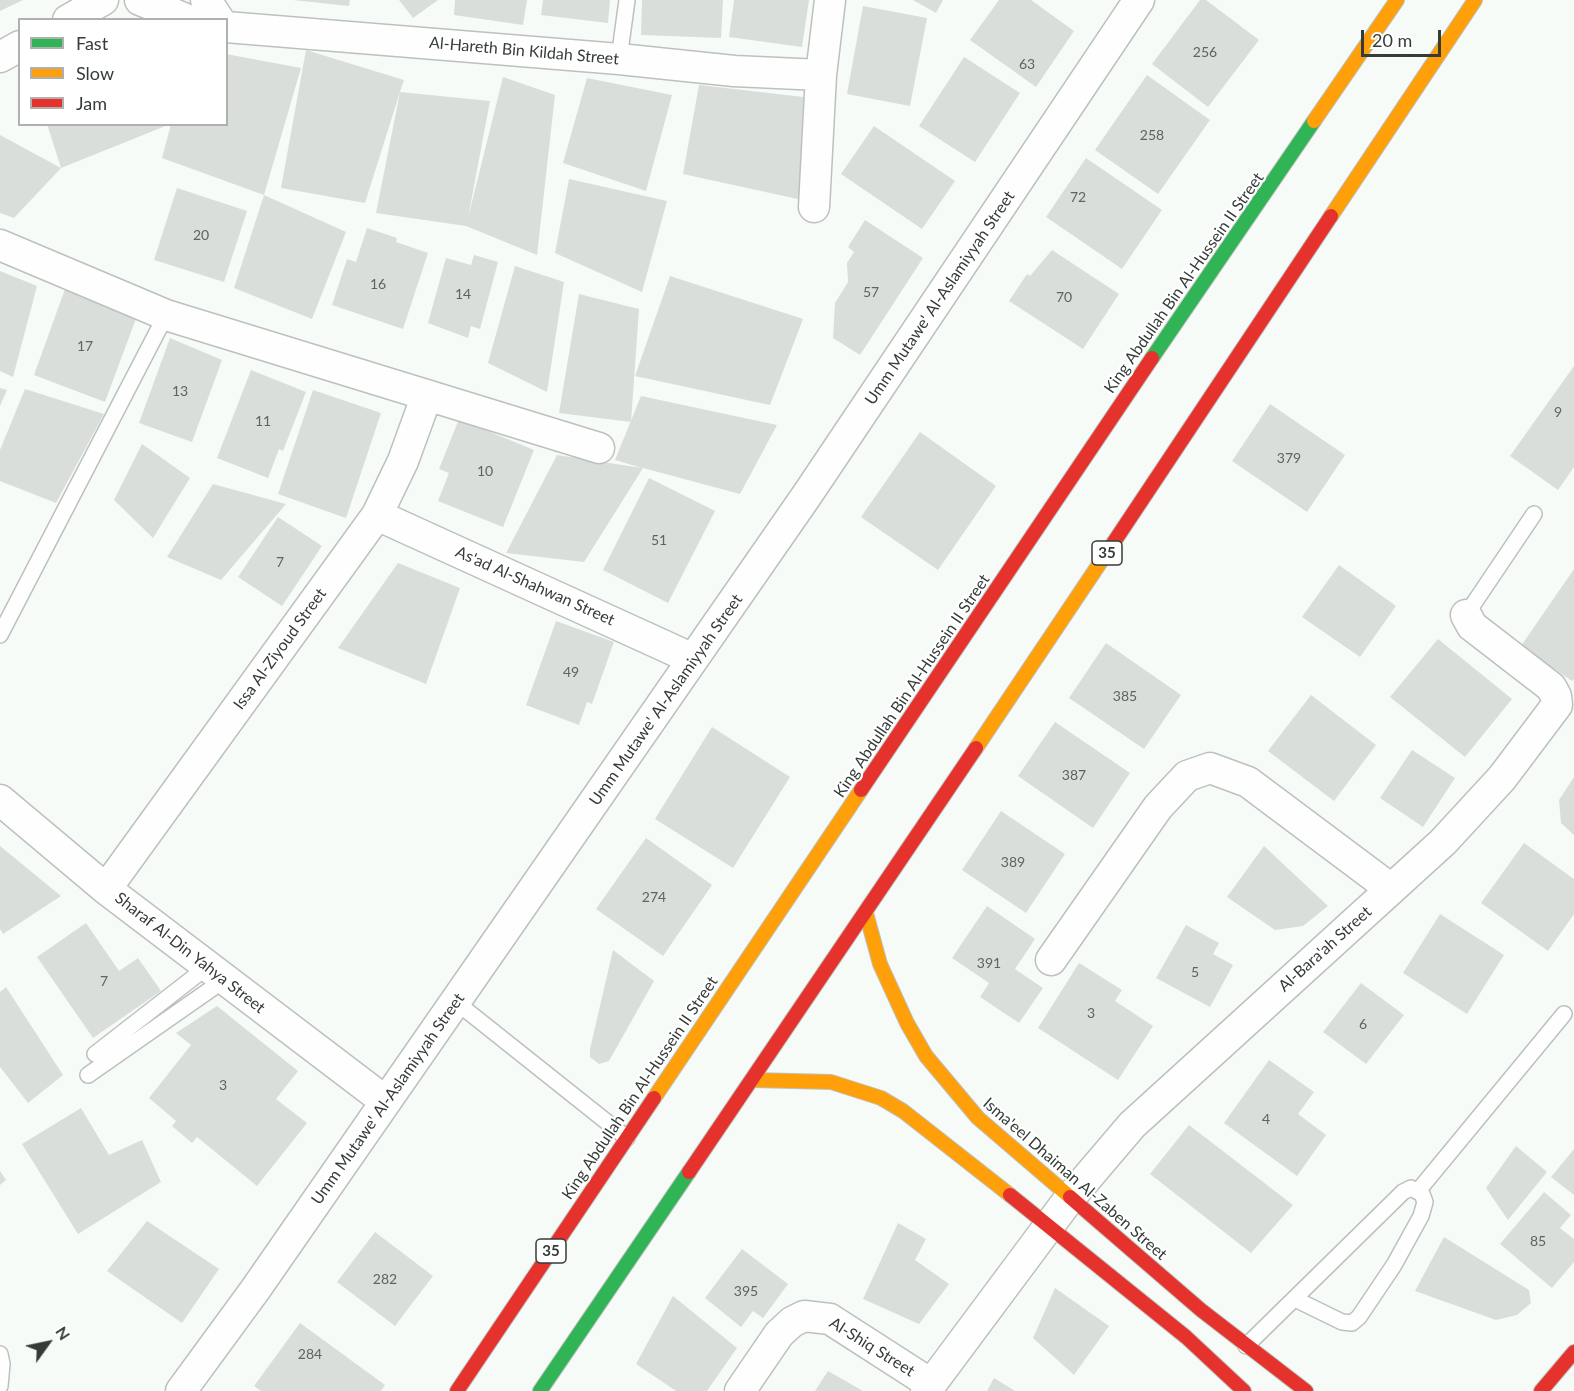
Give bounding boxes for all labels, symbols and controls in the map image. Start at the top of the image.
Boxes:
legend [18,18,228,126]
scale bar [1364,18,1444,56]
text: 20 m [1372,29,1412,51]
text: Fast [76,32,108,54]
street label: Al-Hareth Bin Kildah Street [428,33,620,69]
house number: 256 [1193,44,1217,60]
house number: 63 [1019,56,1035,72]
text: Slow [76,62,114,84]
text: Jam [76,92,107,114]
house number: 258 [1140,127,1164,143]
street label: King Abdullah Bin Al-Hussein II Street [1100,169,1268,397]
street label: Umm Mutawe' Al-Aslamiyyah Street [861,187,1019,409]
house number: 72 [1070,189,1086,205]
house number: 20 [193,227,209,243]
house number: 16 [370,276,386,292]
house number: 57 [863,284,879,300]
house number: 14 [455,286,471,302]
house number: 70 [1056,289,1072,305]
house number: 17 [77,338,93,354]
house number: 13 [172,383,188,399]
house number: 9 [1554,404,1562,420]
house number: 11 [255,413,271,429]
house number: 379 [1277,450,1301,466]
house number: 10 [477,463,493,479]
house number: 51 [651,532,667,548]
road number: 35 [1092,541,1122,565]
street label: As'ad Al-Shahwan Street [452,542,618,630]
house number: 7 [276,554,284,570]
street label: King Abdullah Bin Al-Hussein II Street [830,571,994,801]
street label: Issa Al-Ziyoud Street [230,585,330,713]
street label: Umm Mutawe' Al-Aslamiyyah Street [585,591,747,809]
house number: 49 [563,664,579,680]
house number: 385 [1113,688,1137,704]
house number: 387 [1062,767,1086,783]
house number: 389 [1001,854,1025,870]
street label: Sharaf Al-Din Yahya Street [111,888,269,1018]
house number: 274 [642,889,666,905]
street label: Al-Bara'ah Street [1275,902,1375,996]
house number: 391 [977,955,1001,971]
house number: 5 [1191,964,1199,980]
house number: 7 [100,973,108,989]
street label: King Abdullah Bin Al-Hussein II Street [558,973,722,1203]
street label: Umm Mutawe' Al-Aslamiyyah Street [307,990,469,1208]
house number: 3 [1087,1005,1095,1021]
house number: 6 [1359,1016,1367,1032]
house number: 3 [219,1077,227,1093]
street label: Isma'eel Dhaiman Al-Zaben Street [979,1094,1171,1264]
house number: 4 [1262,1111,1270,1127]
house number: 85 [1530,1233,1546,1249]
road number: 35 [536,1239,566,1263]
house number: 282 [373,1271,397,1287]
house number: 395 [734,1283,758,1299]
north arrow [18,1313,78,1373]
street label: Al-Shiq Street [826,1313,918,1381]
text: N [52,1323,75,1343]
house number: 284 [298,1346,322,1362]

